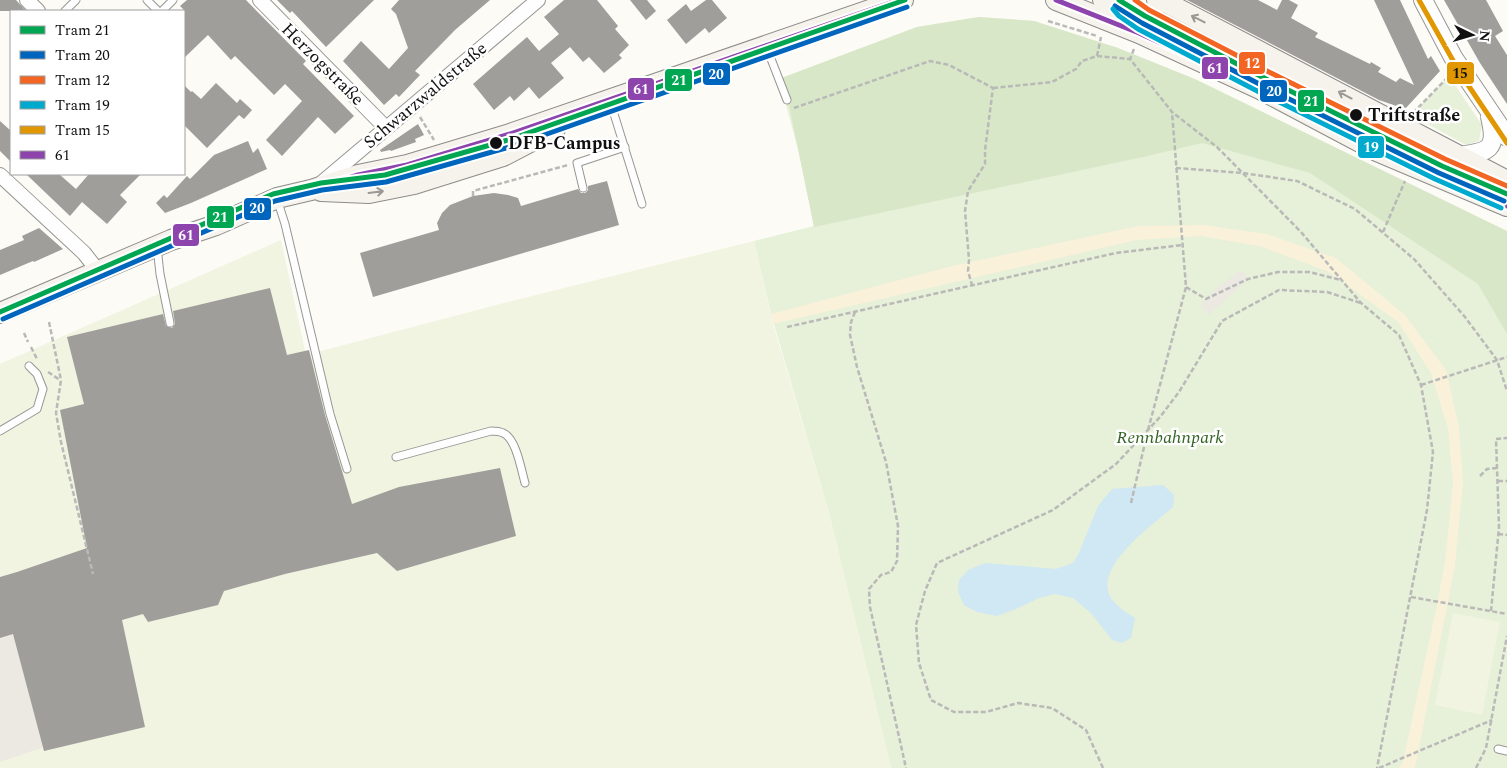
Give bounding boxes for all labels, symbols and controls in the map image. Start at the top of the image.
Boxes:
legend [10,10,185,175]
north arrow [1447,10,1497,60]
one-way arrow [1191,14,1206,23]
street label: Herzogstraße [275,17,370,112]
text: Tram 21 [55,19,110,42]
text: N [1473,29,1495,43]
street label: Schwarzwaldstraße [357,35,493,155]
text: Tram 20 [55,44,110,67]
line badge: 12 [1238,51,1266,75]
text: 12 [1244,53,1260,74]
line badge: 61 [1201,56,1229,80]
text: 61 [1207,58,1223,79]
line badge: 15 [1446,61,1475,85]
line badge: 20 [702,62,731,86]
text: 15 [1452,63,1468,84]
text: 20 [708,64,724,85]
line badge: 21 [664,68,693,92]
text: Tram 12 [55,69,110,92]
text: 21 [671,70,687,91]
line badge: 61 [627,77,655,101]
text: 61 [633,79,649,100]
line badge: 20 [1259,79,1288,103]
text: 20 [1266,81,1282,102]
line badge: 21 [1297,89,1325,113]
one-way arrow [1337,90,1352,100]
text: 21 [1303,91,1319,112]
text: Tram 19 [55,94,110,117]
place label: Triftstraße [1368,102,1460,129]
marker: Triftstraße [1348,107,1364,123]
text: Tram 15 [55,119,110,142]
place label: DFB-Campus [508,130,621,157]
marker: DFB-Campus [488,135,504,151]
line badge: 19 [1357,135,1385,159]
text: 19 [1363,137,1379,158]
text: 61 [55,144,70,167]
one-way arrow [367,187,383,197]
line badge: 20 [243,197,272,221]
text: 20 [249,198,265,219]
line badge: 21 [206,205,235,229]
text: 21 [212,207,228,228]
line badge: 61 [172,223,200,247]
text: 61 [178,225,194,246]
park label: Rennbahnpark [1116,424,1224,451]

